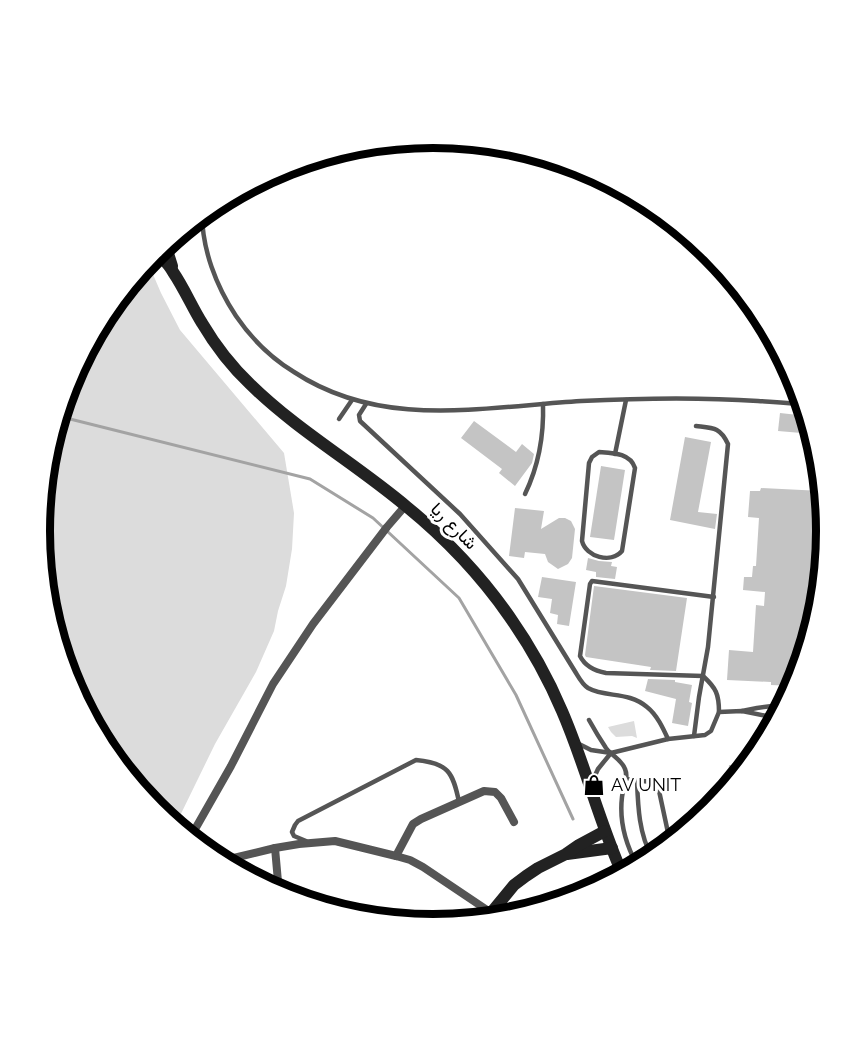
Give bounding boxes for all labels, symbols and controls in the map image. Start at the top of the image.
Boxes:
street label: شارع ريا [425,498,482,555]
shop icon: AV UNIT [582,773,606,797]
place label: AV UNIT [611,774,681,795]

